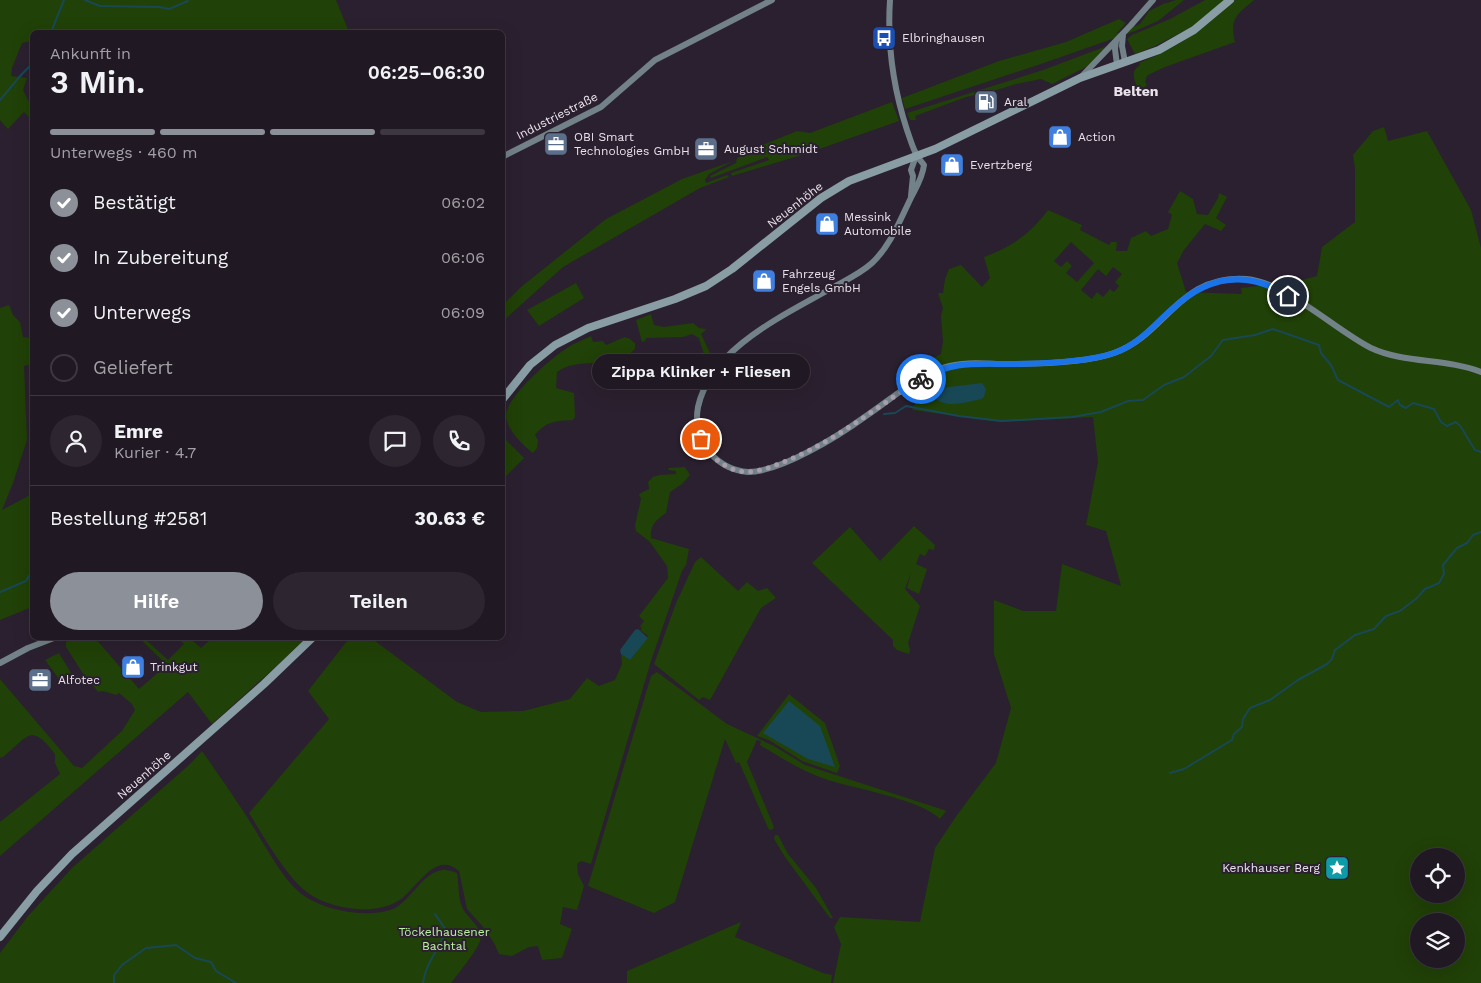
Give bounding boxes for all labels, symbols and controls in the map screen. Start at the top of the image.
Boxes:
bus stop icon: Elbringhausen [871,25,897,51]
place label: Elbringhausen [902,31,985,45]
text: Ankunft in [50,44,131,63]
text: 06:25–06:30 [368,61,485,84]
text: 3 Min. [50,63,145,101]
district label: Belten [1114,83,1158,99]
street label: Industriestraße [514,89,600,143]
fuel station icon: Aral [973,89,999,115]
place label: Aral [1004,95,1027,109]
shop icon: Action [1047,124,1073,150]
place label: OBI Smart Technologies GmbH [574,130,690,158]
place label: Action [1078,130,1115,144]
office icon: OBI Smart Technologies GmbH [543,131,569,157]
office icon: August Schmidt [693,136,719,162]
place label: August Schmidt [724,142,817,156]
text: Unterwegs · 460 m [50,143,198,162]
shop icon: Evertzberg [939,152,965,178]
place label: Evertzberg [970,158,1032,172]
street label: Neuenhöhe [765,179,826,231]
icon: check [50,189,78,217]
text: Bestätigt [93,191,176,214]
text: 06:02 [441,193,485,212]
place label: Messink Automobile [844,210,911,238]
shop icon: Messink Automobile [814,211,840,237]
icon: check [50,244,78,272]
text: In Zubereitung [93,246,228,269]
text: 06:06 [441,248,485,267]
place label: Fahrzeug Engels GmbH [782,267,861,295]
shop icon: Fahrzeug Engels GmbH [751,268,777,294]
pin [1267,275,1309,317]
icon: home [1274,282,1302,310]
icon: check [50,299,78,327]
text: Unterwegs [93,301,191,324]
text: 06:09 [441,303,485,322]
callout: Zippa Klinker + Fliesen [592,354,810,389]
courier [896,354,946,404]
text: Geliefert [93,356,173,379]
text: Zippa Klinker + Fliesen [611,362,791,381]
icon: bike [907,365,935,393]
button: person [50,415,102,467]
button: chat [369,415,421,467]
button: phone [433,415,485,467]
pin [680,418,722,460]
text: Emre [114,420,163,443]
icon: bag [687,425,715,453]
text: Kurier · 4.7 [114,443,196,462]
text: Bestellung #2581 [50,507,207,530]
text: 30.63 € [415,507,485,530]
button: Hilfe [50,572,263,630]
button: Teilen [273,572,485,630]
shop icon: Trinkgut [120,654,146,680]
place label: Trinkgut [150,660,198,674]
office icon: Alfotec [27,667,53,693]
place label: Alfotec [58,673,100,687]
street label: Neuenhöhe [114,748,174,802]
map controls [1410,848,1465,968]
button: locate [1410,848,1465,903]
place icon: Kenkhauser Berg [1324,855,1350,881]
place label: Kenkhauser Berg [1222,861,1321,875]
button: layers [1410,913,1465,968]
park label: Töckelhausener Bachtal [398,925,490,953]

